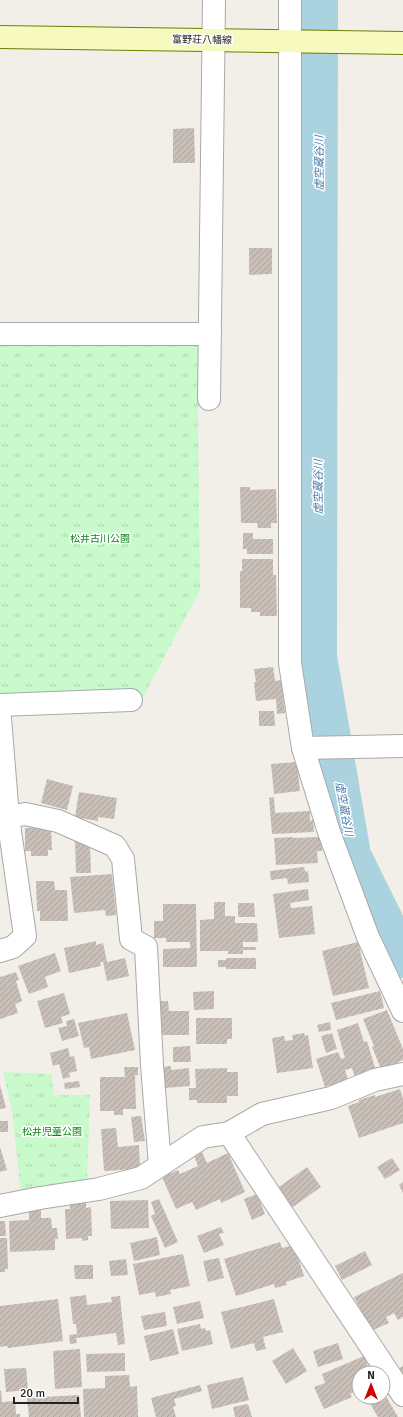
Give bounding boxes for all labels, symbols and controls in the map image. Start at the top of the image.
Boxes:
street label: 富野荘八幡線 [172,33,232,47]
water label: 虚空蔵谷川 [313,135,326,191]
water label: 虚空蔵谷川 [312,459,325,515]
park label: 松井古川公園 [70,533,130,545]
water label: 虚空蔵谷川 [333,781,355,838]
park label: 松井児童公園 [22,1126,82,1138]
north arrow [351,1365,391,1405]
text: N [367,1369,375,1382]
scale bar [14,1379,78,1405]
text: 20 m [20,1386,45,1401]

